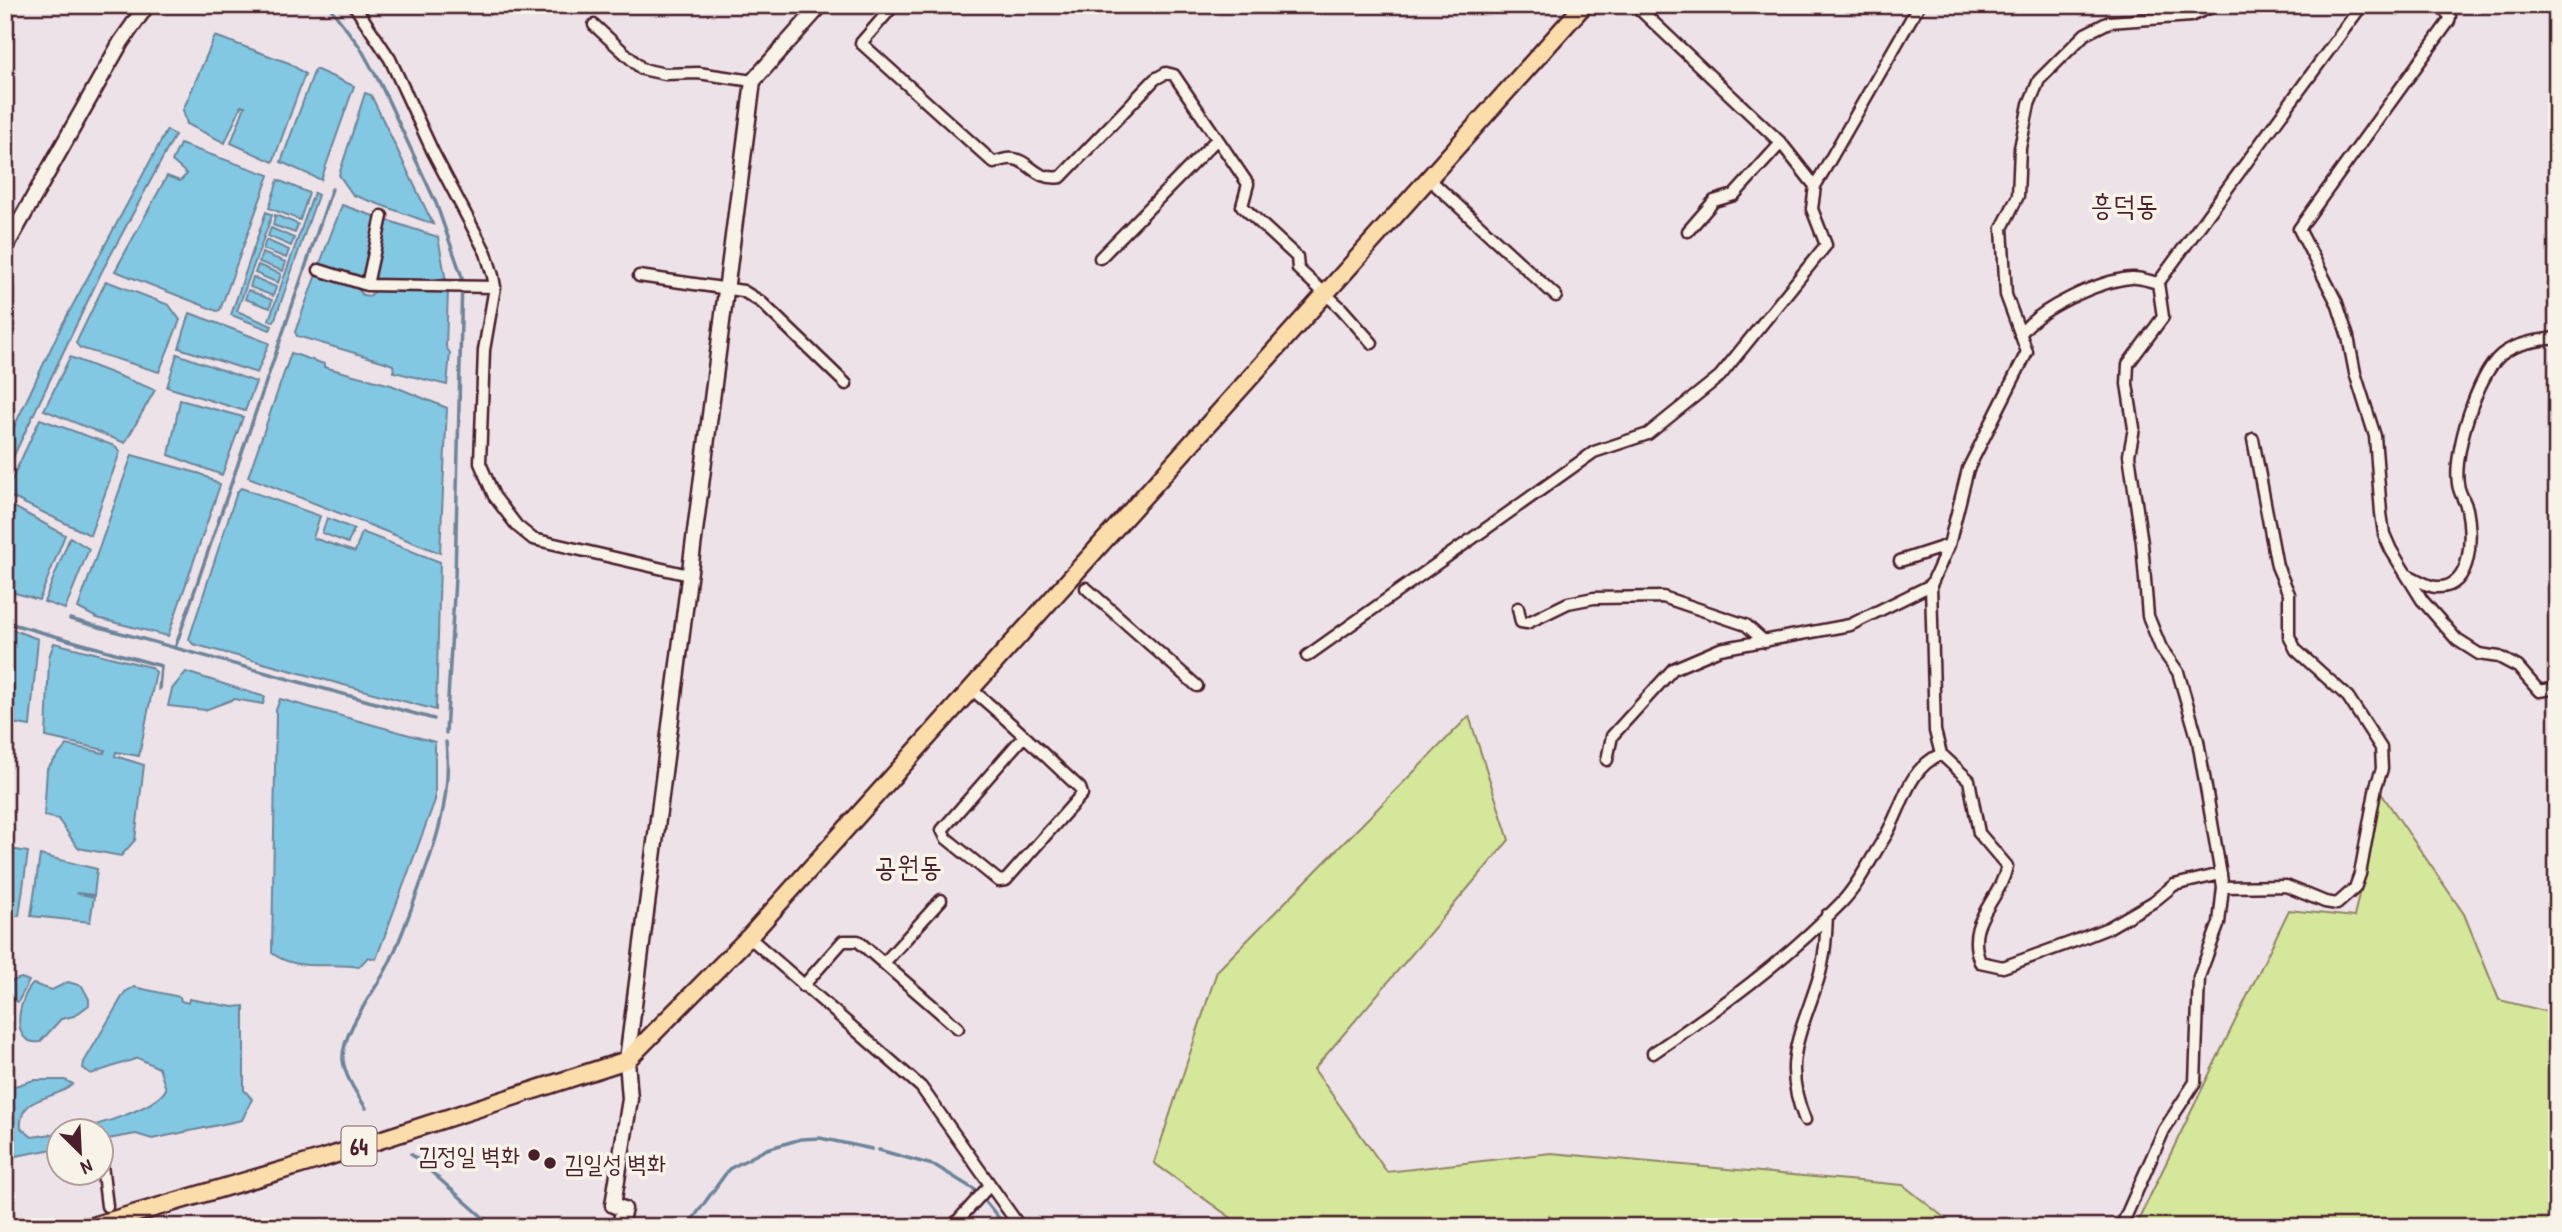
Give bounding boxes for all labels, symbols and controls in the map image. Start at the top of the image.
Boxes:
district label: 흥덕동 [2090,186,2158,224]
district label: 공원동 [874,847,942,885]
north arrow [46,1116,116,1186]
road number: 64 [342,1126,376,1166]
place label: 김정일 벽화 [418,1139,520,1171]
marker: 김정일 벽화 [526,1147,542,1163]
place label: 김일성 벽화 [564,1147,666,1179]
text: N [77,1154,97,1181]
marker: 김일성 벽화 [542,1155,558,1171]

